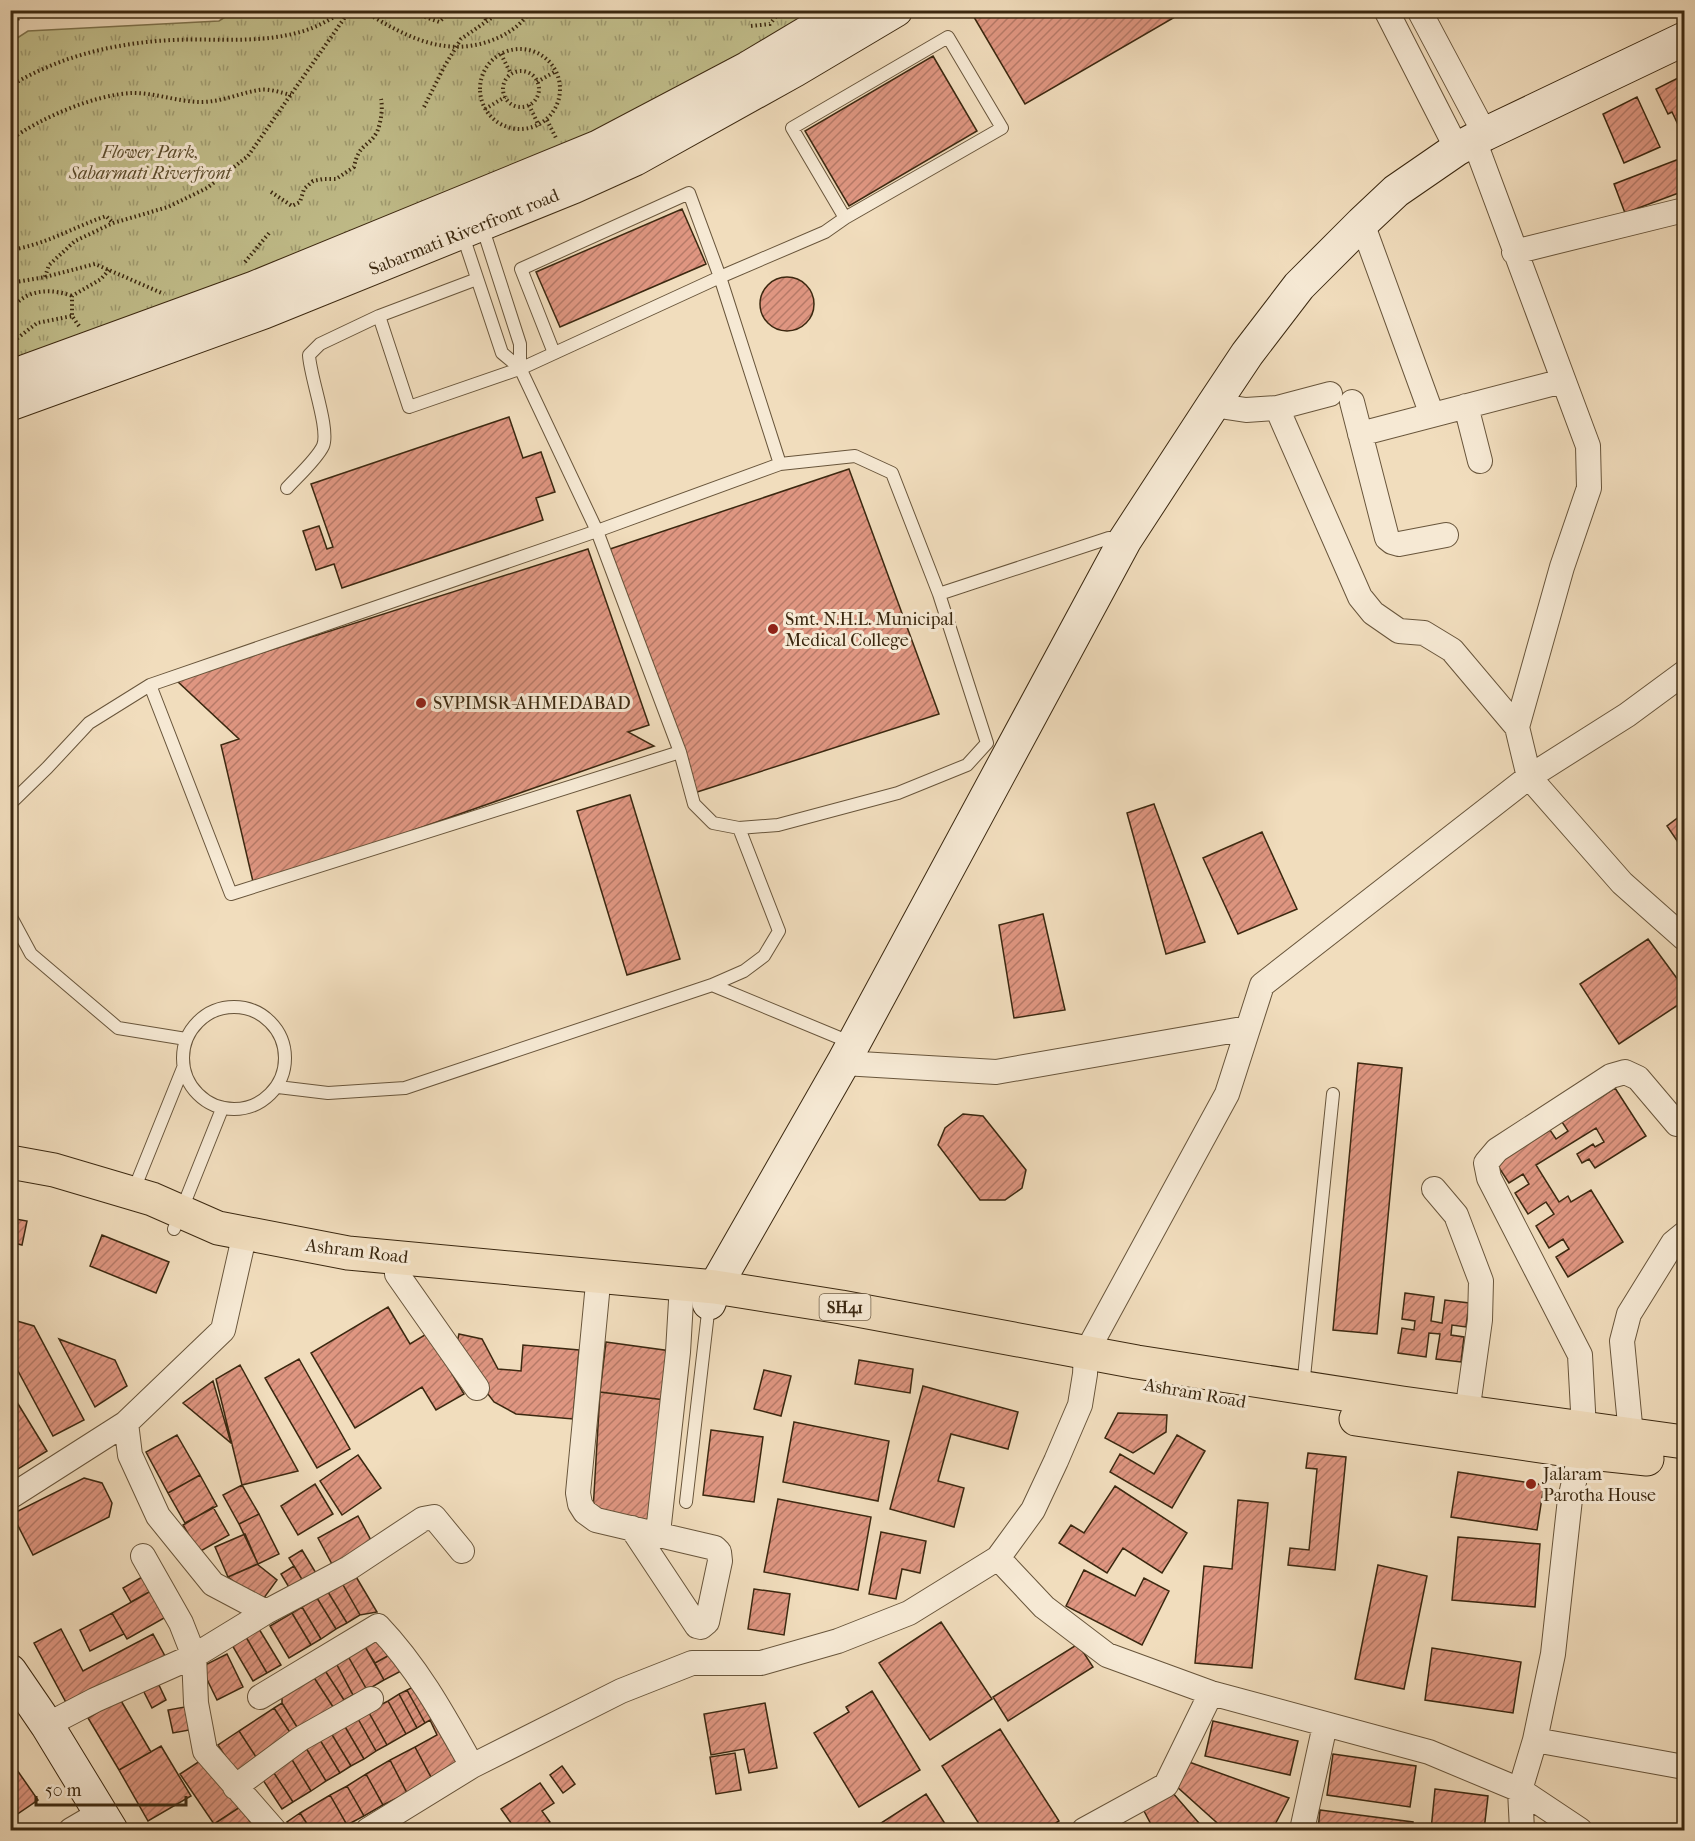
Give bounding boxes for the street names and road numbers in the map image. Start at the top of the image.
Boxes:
street label: Sabarmati Riverfront road [366,185,562,280]
street label: Ashram Road [303,1235,410,1268]
road number: SH41 [820,1294,870,1320]
street label: Ashram Road [1141,1374,1248,1413]

